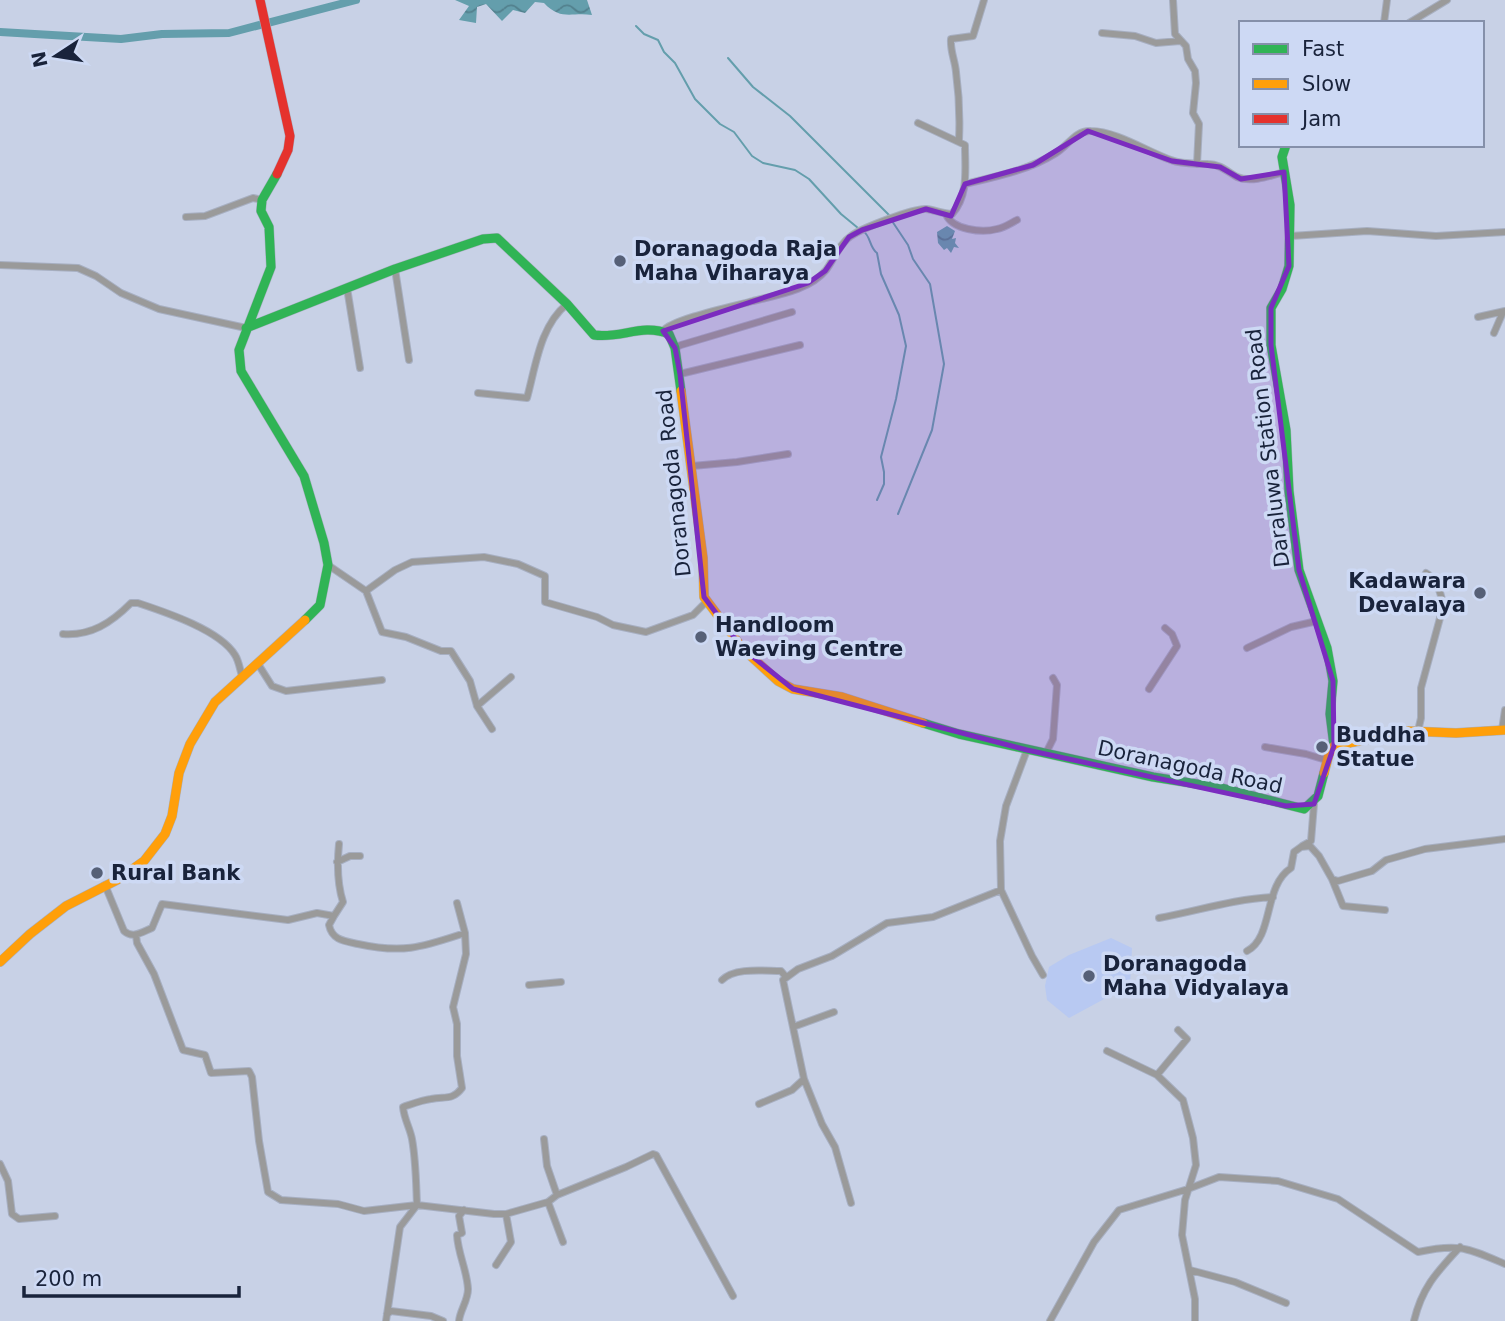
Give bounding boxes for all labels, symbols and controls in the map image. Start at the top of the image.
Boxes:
north arrow [21,21,91,91]
legend [1239,21,1484,147]
text: Fast [1302,37,1344,61]
text: N [27,49,52,70]
text: Slow [1302,72,1351,96]
text: Jam [1300,107,1342,131]
place label: Doranagoda Raja Maha Viharaya [634,237,837,285]
marker: Doranagoda Raja Maha Viharaya [612,253,628,269]
street label: Daraluwa Station Road [1241,327,1295,569]
street label: Doranagoda Road [652,388,696,578]
place label: Kadawara Devalaya [1348,569,1466,617]
marker: Kadawara Devalaya [1472,585,1488,601]
place label: Handloom Waeving Centre [715,613,903,661]
marker: Handloom Waeving Centre [693,629,709,645]
place label: Buddha Statue [1336,723,1426,771]
street label: Doranagoda Road [1095,736,1285,798]
marker: Buddha Statue [1314,739,1330,755]
place label: Rural Bank [111,861,241,885]
marker: Rural Bank [89,865,105,881]
place label: Doranagoda Maha Vidyalaya [1103,952,1289,1000]
marker: Doranagoda Maha Vidyalaya [1081,968,1097,984]
scale bar [24,1254,240,1298]
text: 200 m [35,1267,102,1291]

